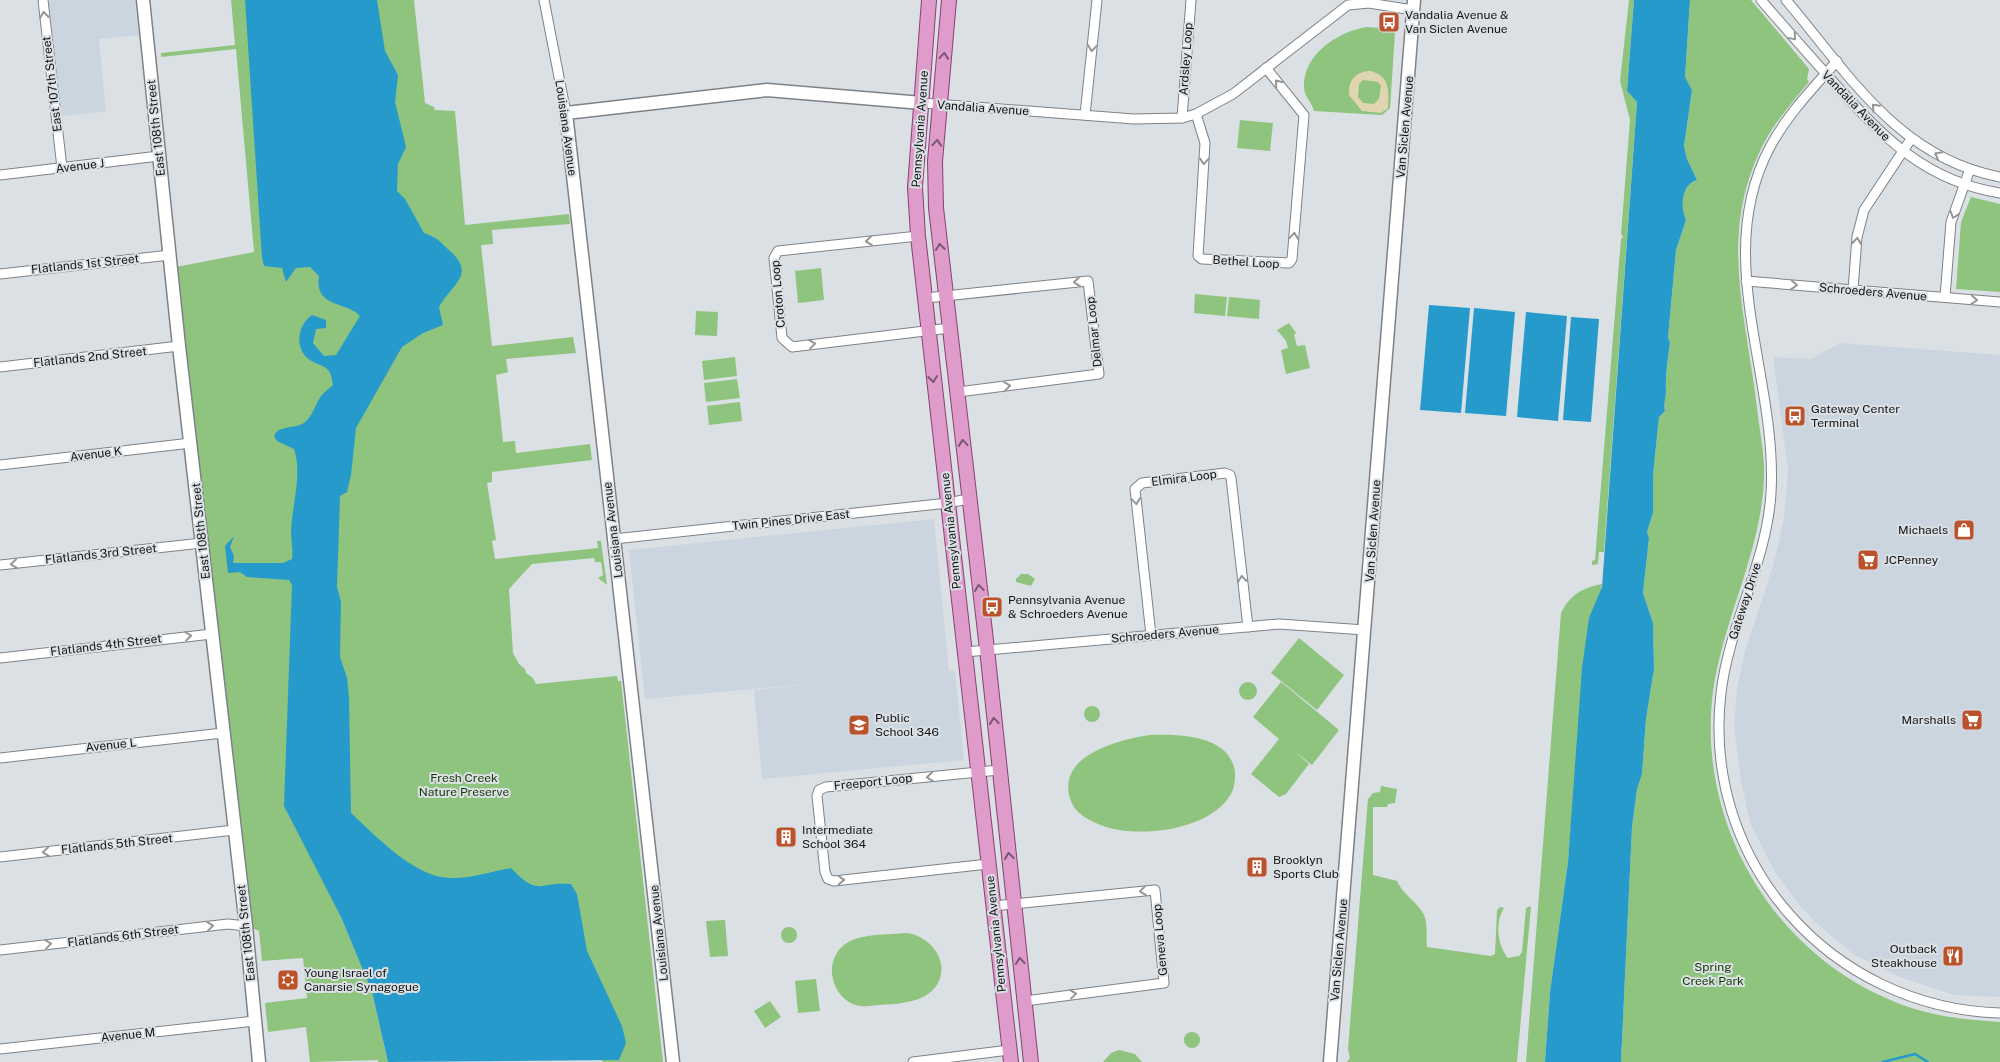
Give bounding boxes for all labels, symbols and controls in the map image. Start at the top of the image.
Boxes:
place label: Vandalia Avenue & Van Siclen Avenue [1405,8,1509,36]
bus stop icon: Vandalia Avenue & Van Siclen Avenue [1377,10,1401,34]
one-way arrow [39,11,50,19]
street label: Ardsley Loop [1176,22,1196,96]
one-way arrow [1787,31,1796,40]
street label: East 107th Street [39,35,65,133]
one-way arrow [1087,45,1098,53]
one-way arrow [938,52,949,60]
street label: Vandalia Avenue [1819,68,1893,144]
street label: Pennsylvania Avenue [909,70,931,188]
street label: Van Siclen Avenue [1394,75,1416,179]
street label: East 108th Street [144,79,168,177]
street label: Louisiana Avenue [552,79,580,177]
one-way arrow [1276,80,1284,89]
street label: Vandalia Avenue [937,98,1030,118]
one-way arrow [1872,103,1881,112]
one-way arrow [931,139,942,147]
one-way arrow [1934,151,1943,161]
street label: Avenue J [55,156,105,176]
one-way arrow [1198,158,1209,166]
one-way arrow [1949,210,1959,219]
one-way arrow [1288,232,1299,240]
one-way arrow [865,235,873,246]
one-way arrow [1851,237,1862,245]
one-way arrow [935,243,946,251]
street label: Flatlands 1st Street [30,251,140,277]
street label: Bethel Loop [1212,253,1280,271]
street label: Croton Loop [768,260,788,328]
one-way arrow [1072,276,1080,287]
one-way arrow [1791,280,1799,291]
street label: Schroeders Avenue [1818,280,1928,304]
one-way arrow [1970,294,1978,305]
street label: Delmar Loop [1083,296,1105,368]
one-way arrow [809,339,817,350]
street label: Flatlands 2nd Street [32,344,148,370]
one-way arrow [927,375,938,383]
one-way arrow [1003,381,1011,392]
place label: Gateway Center Terminal [1811,402,1900,430]
bus stop icon: Gateway Center Terminal [1783,404,1807,428]
one-way arrow [958,438,969,446]
street label: Avenue K [69,444,123,464]
street label: Elmira Loop [1151,467,1217,489]
street label: Pennsylvania Avenue [938,472,964,590]
street label: Van Siclen Avenue [1362,479,1384,583]
street label: Louisiana Avenue [600,481,626,579]
street label: East 108th Street [189,482,213,580]
one-way arrow [1130,497,1141,505]
street label: Twin Pines Drive East [731,507,851,533]
shop icon: Michaels [1952,518,1976,542]
place label: Michaels [1898,523,1948,537]
street label: Flatlands 3rd Street [44,541,158,567]
supermarket icon: JCPenney [1856,548,1880,572]
place label: JCPenney [1884,553,1939,567]
one-way arrow [10,558,18,569]
street label: Gateway Drive [1726,561,1764,641]
one-way arrow [1237,574,1248,582]
one-way arrow [975,584,985,593]
place label: Pennsylvania Avenue & Schroeders Avenue [1008,593,1128,621]
bus stop icon: Pennsylvania Avenue & Schroeders Avenue [980,595,1004,619]
street label: Schroeders Avenue [1110,622,1220,646]
street label: Flatlands 4th Street [50,631,163,659]
one-way arrow [184,631,192,642]
supermarket icon: Marshalls [1960,708,1984,732]
place label: Public School 346 [875,711,939,739]
school or university icon: Public School 346 [847,713,871,737]
place label: Marshalls [1902,713,1956,727]
one-way arrow [989,717,1000,725]
street label: Avenue L [85,735,137,755]
park label: Fresh Creek Nature Preserve [419,771,510,799]
street label: Freeport Loop [833,771,913,793]
one-way arrow [925,771,933,782]
place label: Intermediate School 364 [802,823,873,851]
building icon: Intermediate School 364 [774,825,798,849]
street label: Flatlands 5th Street [60,831,174,857]
one-way arrow [42,846,50,857]
one-way arrow [1003,851,1014,859]
place label: Brooklyn Sports Club [1273,853,1339,881]
building icon: Brooklyn Sports Club [1245,855,1269,879]
one-way arrow [837,874,845,885]
street label: Pennsylvania Avenue [983,875,1009,993]
street label: East 108th Street [234,884,258,982]
street label: Louisiana Avenue [647,884,671,982]
one-way arrow [1139,885,1147,896]
street label: Van Siclen Avenue [1328,898,1350,1002]
street label: Geneva Loop [1150,903,1170,977]
one-way arrow [206,921,214,932]
street label: Flatlands 6th Street [67,922,180,950]
one-way arrow [45,939,53,950]
place label: Outback Steakhouse [1871,942,1937,970]
restaurant icon: Outback Steakhouse [1941,944,1965,968]
one-way arrow [1015,957,1026,965]
park label: Spring Creek Park [1682,960,1744,988]
place label: Young Israel of Canarsie Synagogue [304,966,419,994]
synagogue icon: Young Israel of Canarsie Synagogue [276,968,300,992]
one-way arrow [1069,989,1077,1000]
street label: Avenue M [100,1025,156,1045]

